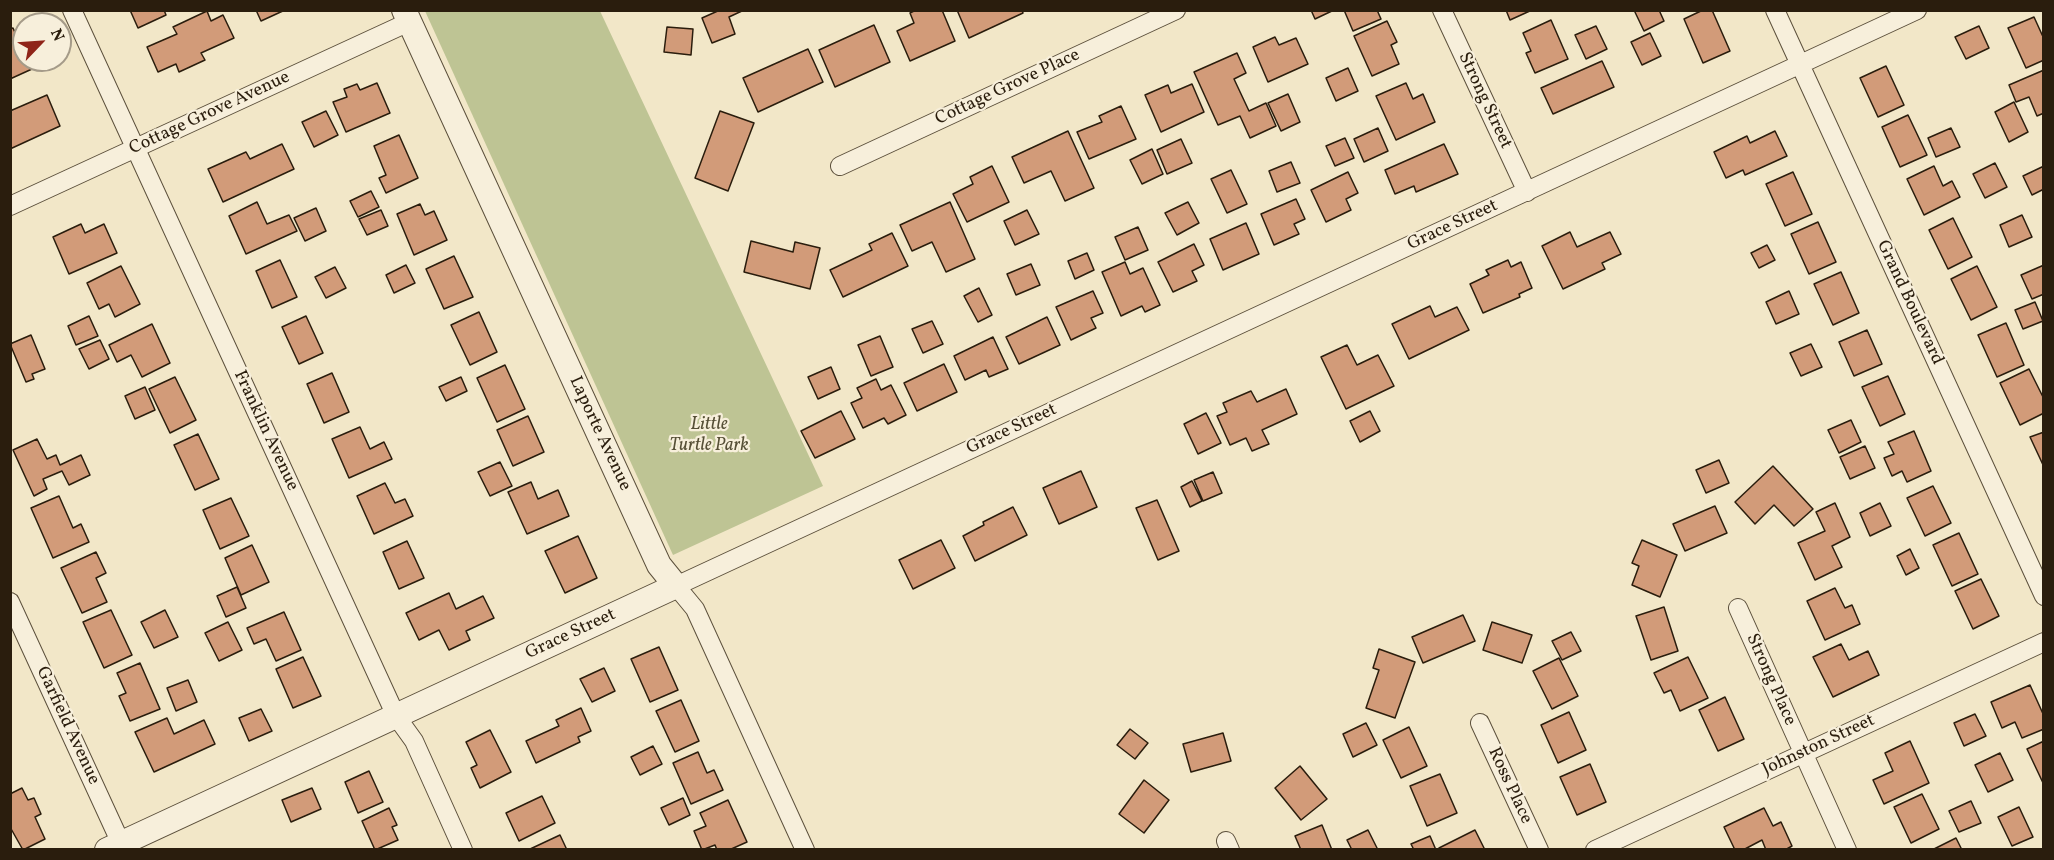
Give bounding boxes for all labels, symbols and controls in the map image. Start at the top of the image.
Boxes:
north arrow [12,12,72,72]
text: N [44,25,69,45]
street label: Cottage Grove Place [932,45,1084,131]
street label: Strong Street [1452,49,1516,153]
street label: Cottage Grove Avenue [126,67,294,161]
street label: Grace Street [1404,196,1502,256]
street label: Grand Boulevard [1871,237,1947,369]
street label: Franklin Avenue [228,367,302,495]
street label: Laporte Avenue [563,373,635,495]
street label: Grace Street [963,400,1061,460]
park label: Little Turtle Park [669,415,749,458]
street label: Grace Street [522,605,620,665]
street label: Strong Place [1740,631,1800,729]
street label: Garfield Avenue [30,664,104,788]
street label: Johnston Street [1759,710,1879,782]
street label: Ross Place [1482,744,1536,828]

